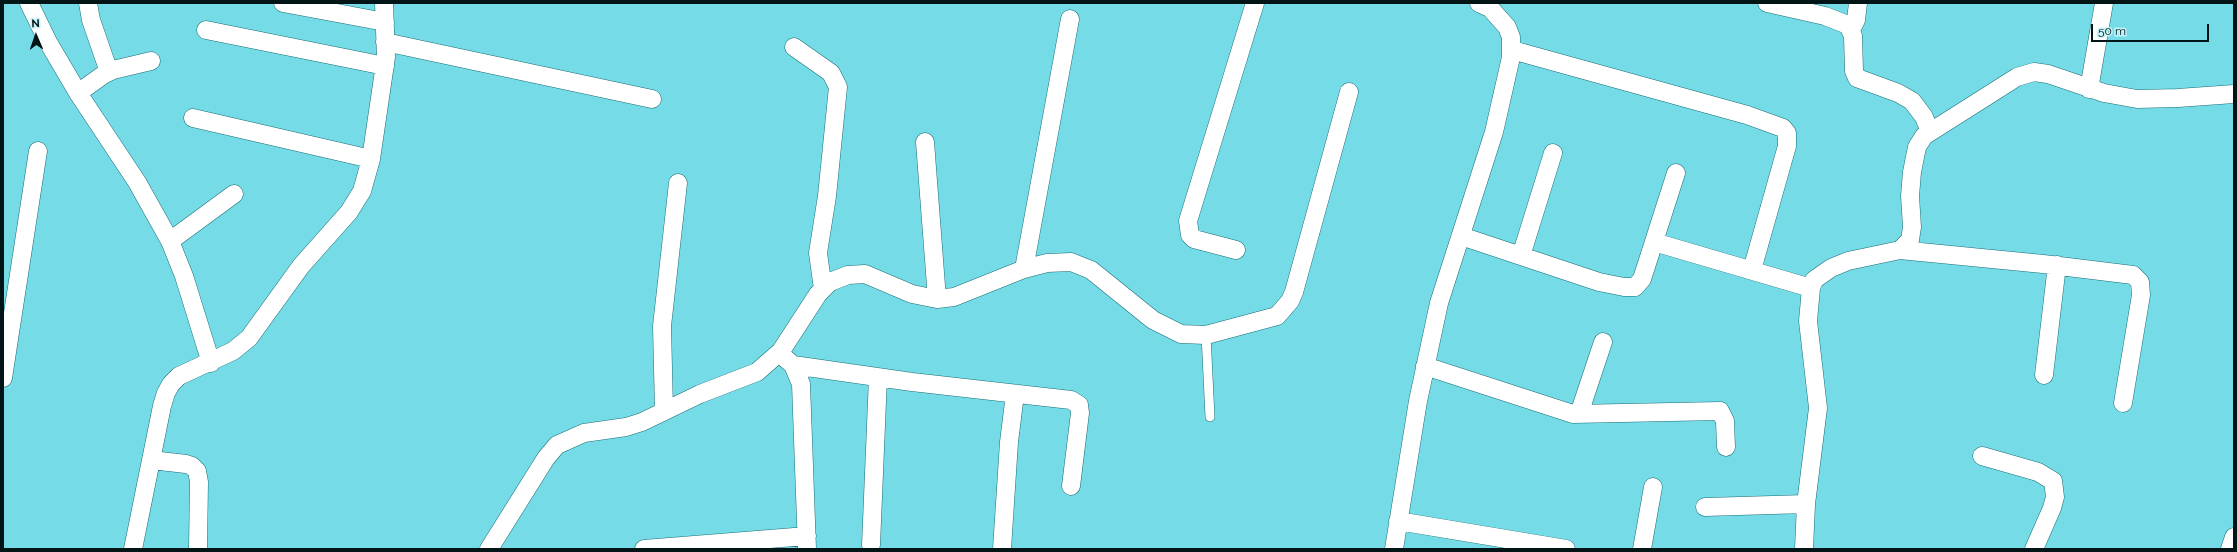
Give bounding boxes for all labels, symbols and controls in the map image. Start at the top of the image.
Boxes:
north arrow [16,16,56,56]
scale bar [2093,16,2211,42]
text: N [31,17,40,30]
text: 50 m [2098,24,2126,38]

